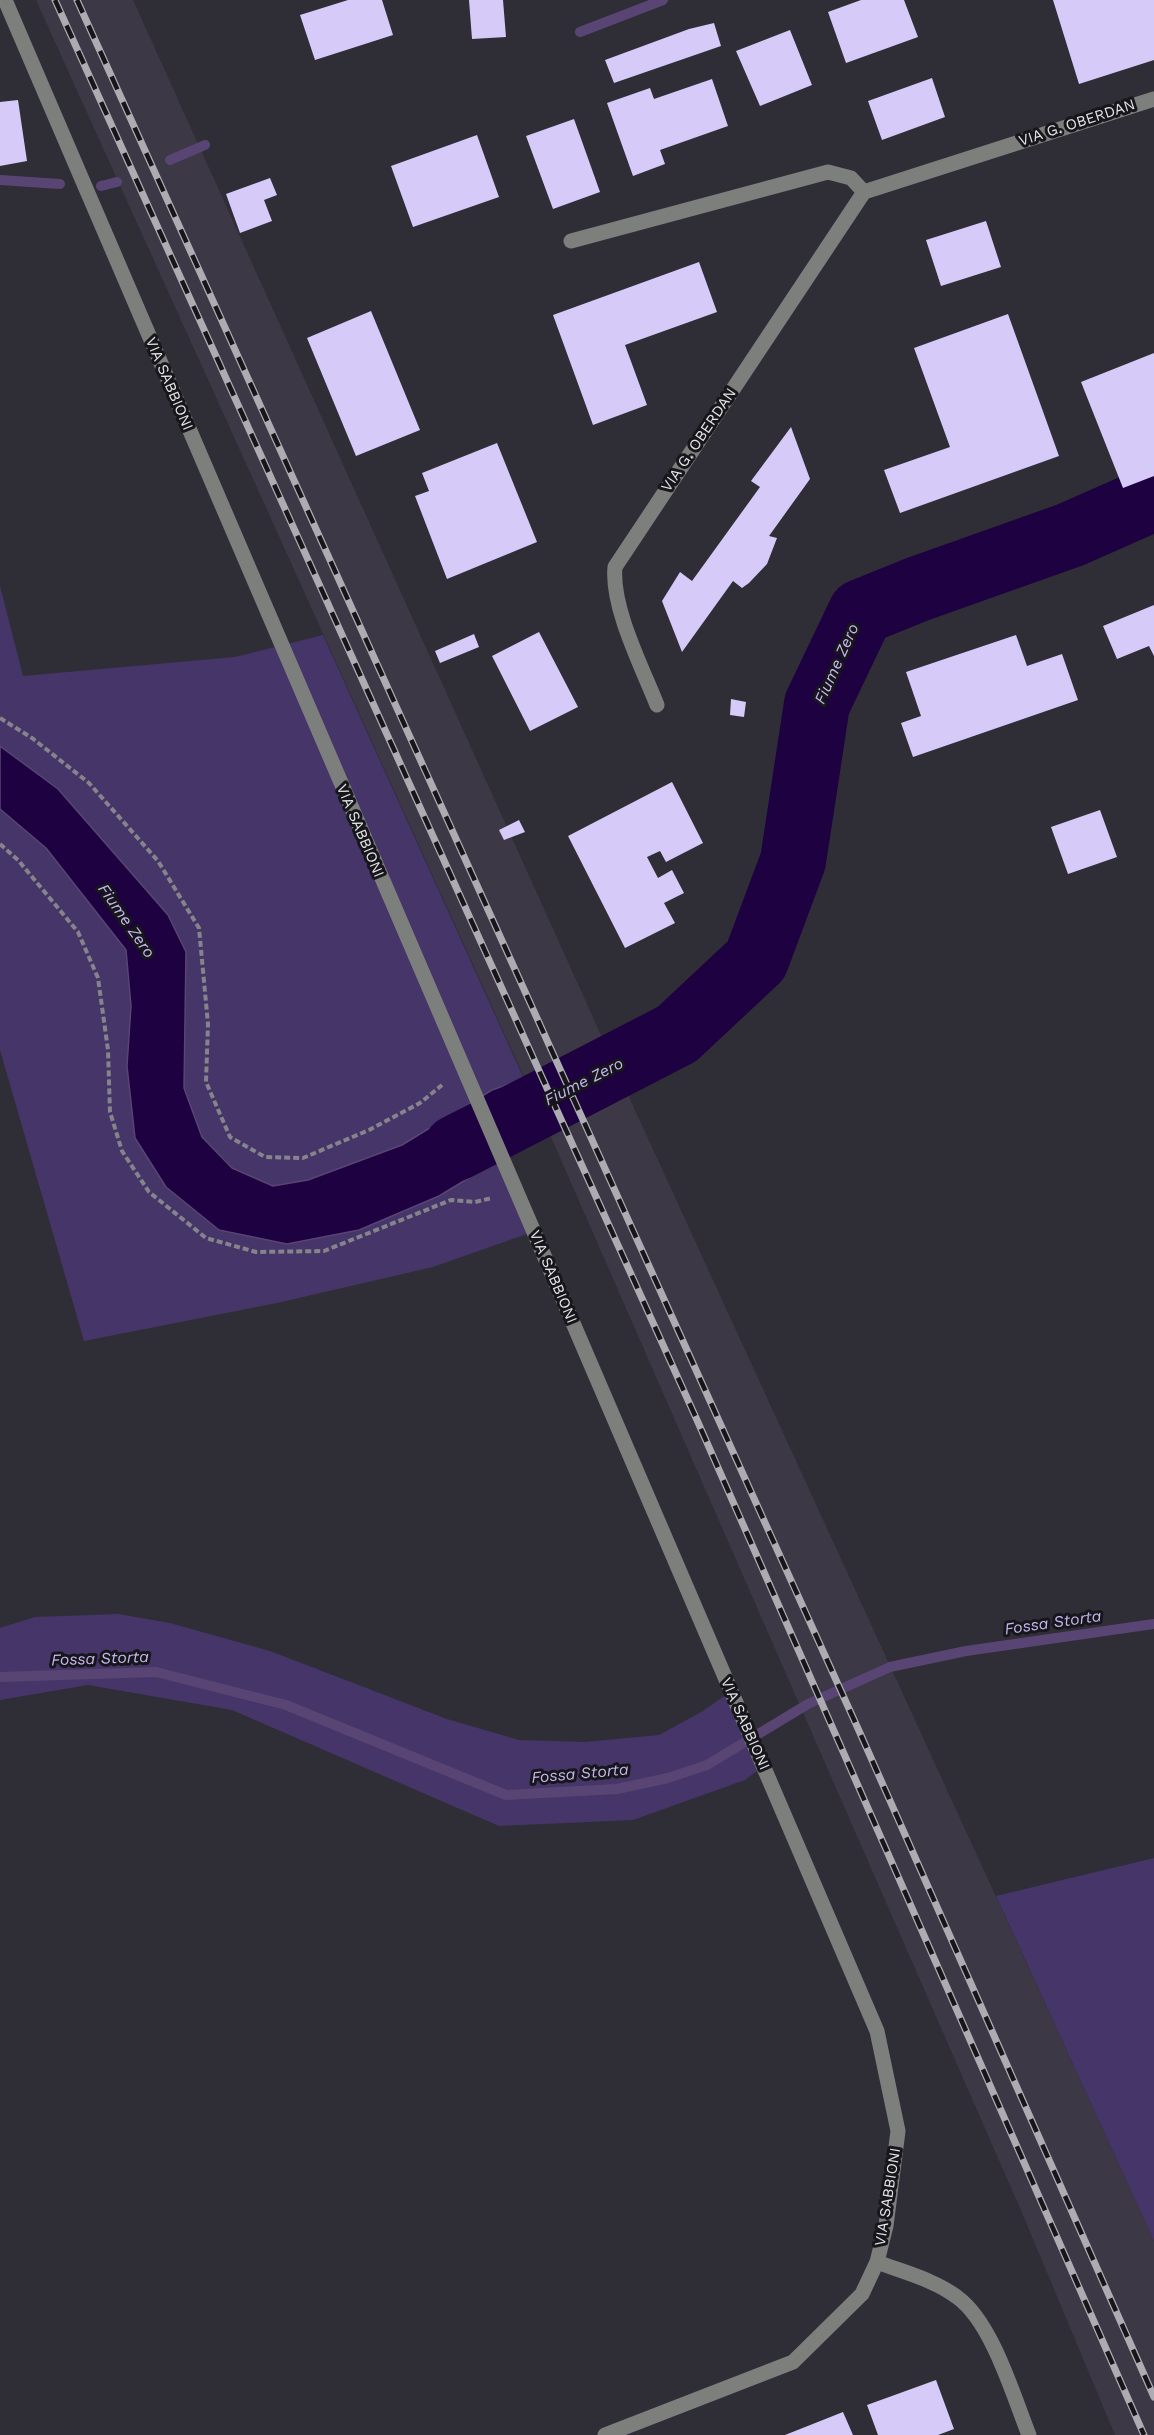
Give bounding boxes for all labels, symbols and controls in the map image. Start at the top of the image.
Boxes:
street label: VIA G. OBERDAN [1017,96,1137,150]
street label: VIA SABBIONI [141,335,197,433]
street label: VIA G. OBERDAN [658,385,740,495]
water label: Fiume Zero [811,621,863,707]
street label: VIA SABBIONI [332,782,388,880]
water label: Fiume Zero [93,880,159,962]
water label: Fiume Zero [541,1054,627,1110]
street label: VIA SABBIONI [525,1228,581,1326]
water label: Fossa Storta [1003,1607,1103,1639]
water label: Fossa Storta [51,1648,149,1670]
street label: VIA SABBIONI [717,1675,773,1773]
water label: Fossa Storta [530,1760,630,1788]
street label: VIA SABBIONI [871,2147,905,2247]

